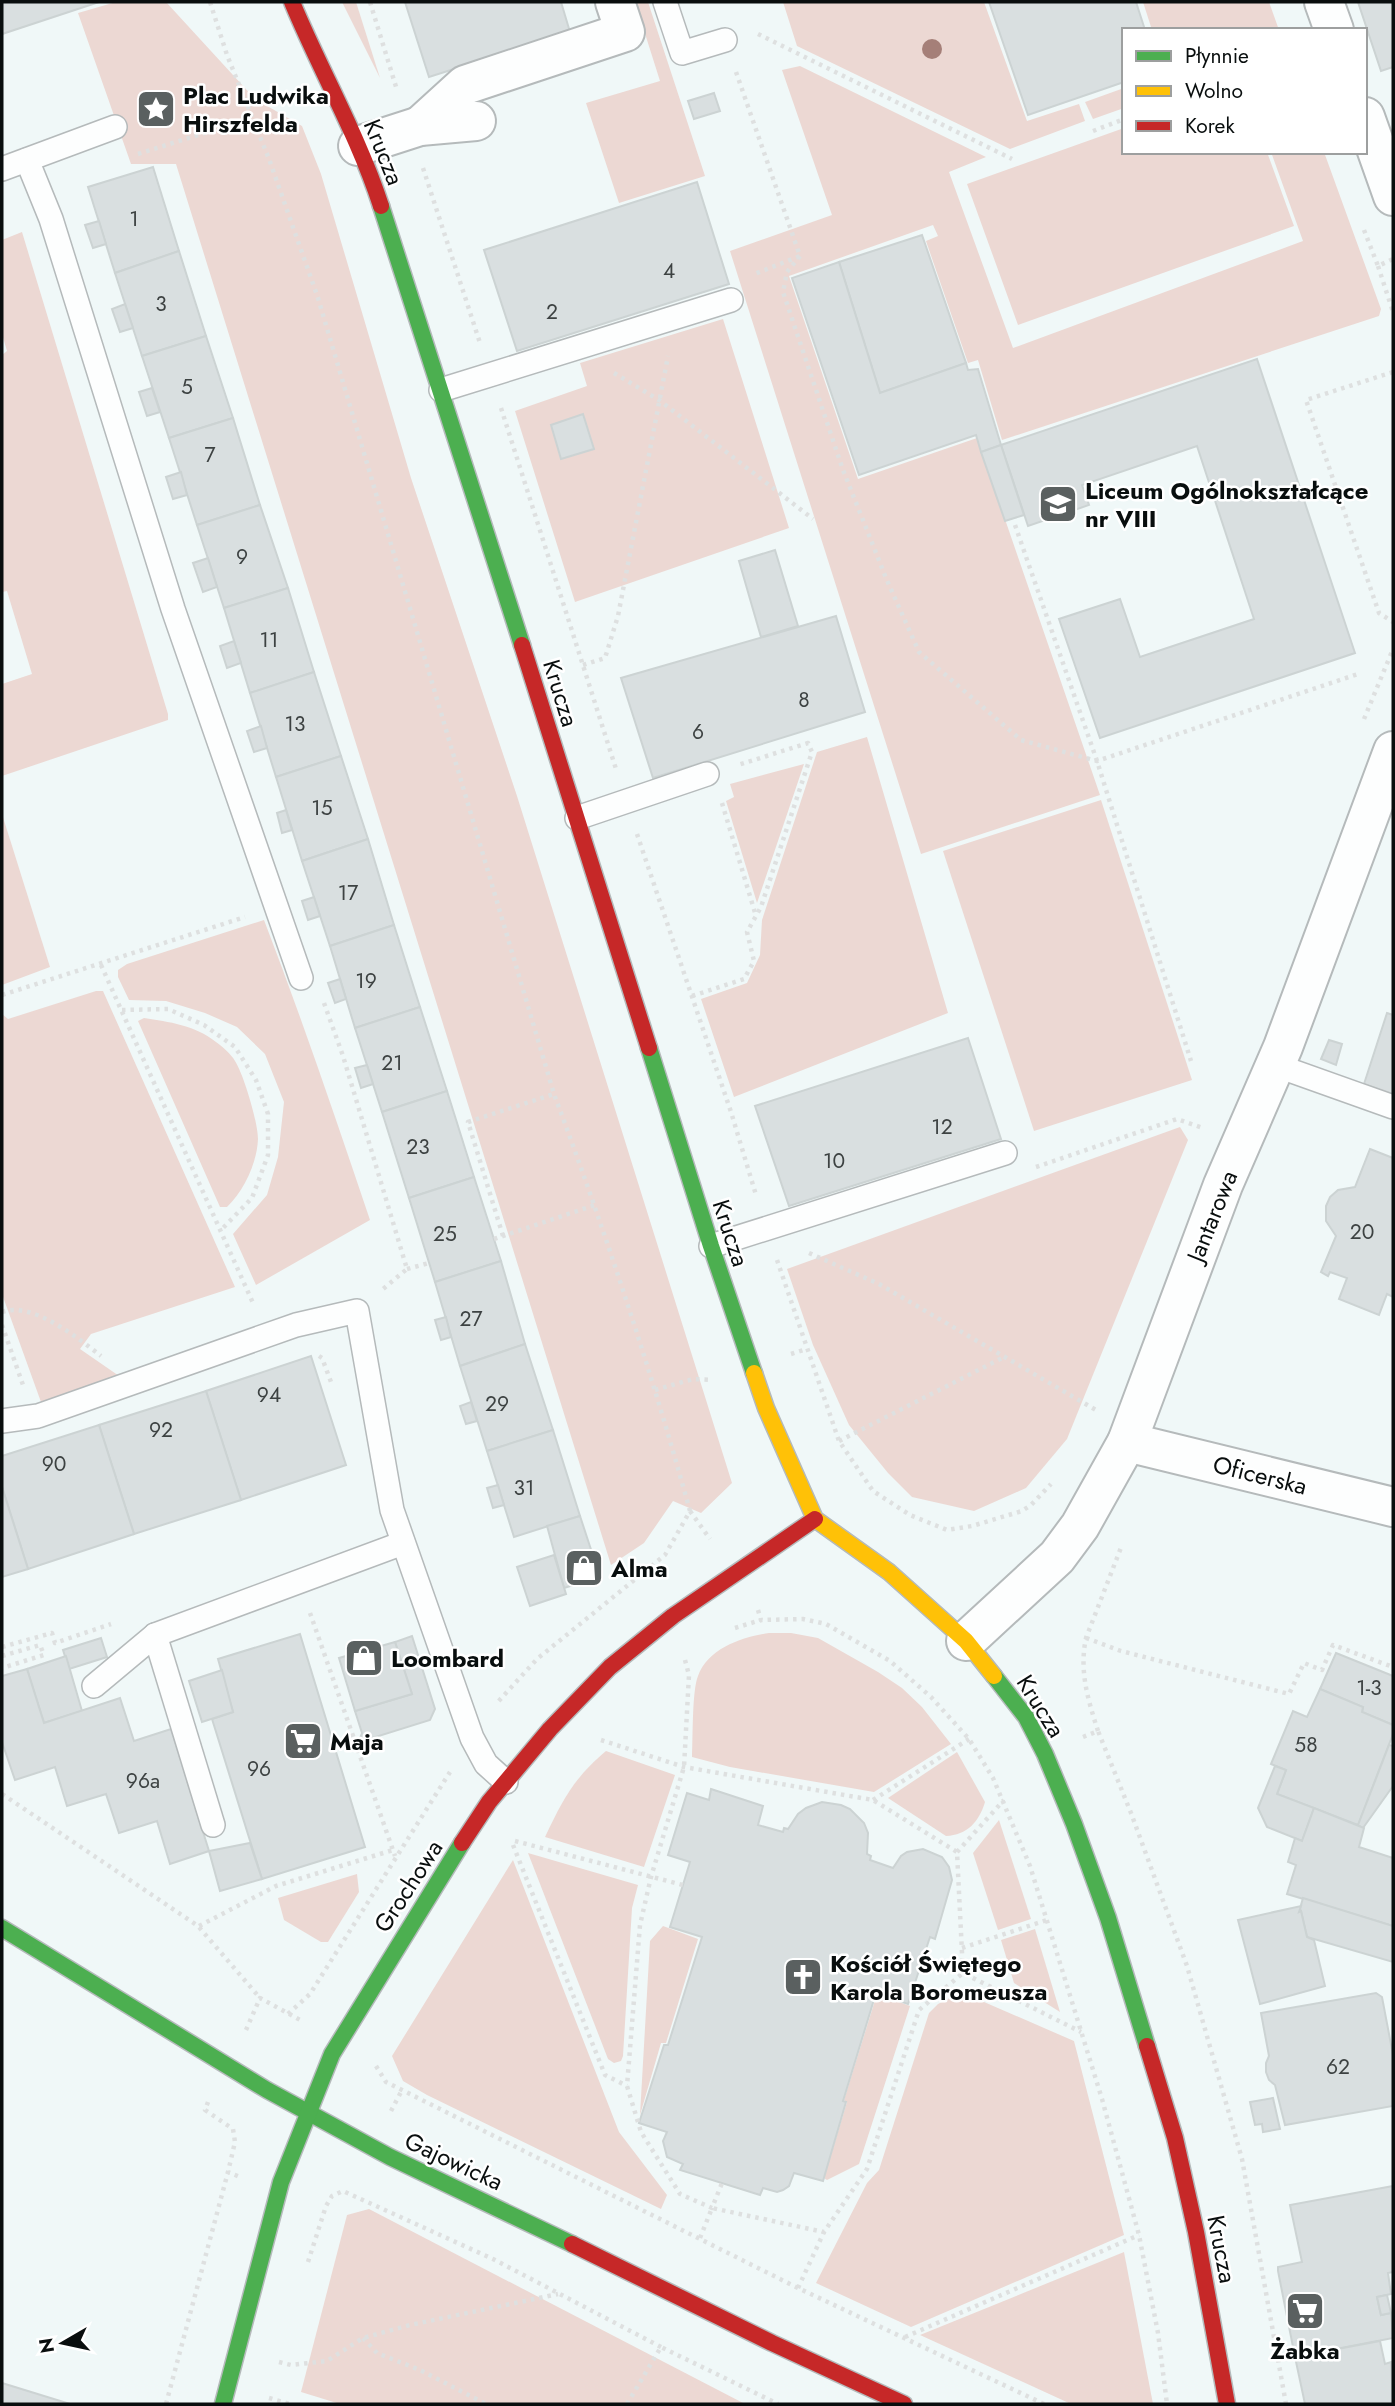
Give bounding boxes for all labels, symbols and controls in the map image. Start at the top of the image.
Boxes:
legend [1122,28,1367,154]
text: Płynnie [1185,41,1249,71]
text: Wolno [1185,76,1243,106]
place label: Plac Ludwika Hirszfelda [183,78,329,141]
place icon: Plac Ludwika Hirszfelda [135,88,177,130]
text: Korek [1185,111,1235,141]
street label: Krucza [355,114,413,190]
house number: 1 [129,204,139,234]
house number: 4 [663,256,675,286]
house number: 3 [155,289,167,319]
house number: 2 [546,297,558,327]
house number: 5 [181,372,193,402]
house number: 7 [204,440,216,470]
place label: Liceum Ogólnokształcące nr VIII [1085,473,1368,536]
school or university icon: Liceum Ogólnokształcące nr VIII [1037,483,1079,525]
house number: 9 [236,542,248,572]
house number: 11 [260,625,278,655]
street label: Krucza [534,655,588,731]
house number: 8 [798,685,810,715]
house number: 13 [285,709,305,739]
house number: 6 [692,717,704,747]
house number: 15 [311,793,333,823]
house number: 17 [338,878,358,908]
house number: 19 [355,966,377,996]
house number: 21 [381,1048,403,1078]
house number: 12 [931,1112,953,1142]
house number: 23 [406,1132,430,1162]
house number: 10 [823,1146,845,1176]
street label: Jantarowa [1177,1165,1246,1270]
street label: Krucza [704,1195,758,1271]
house number: 20 [1350,1217,1374,1247]
house number: 25 [433,1219,457,1249]
house number: 27 [460,1304,482,1334]
house number: 94 [257,1380,281,1410]
house number: 29 [485,1389,509,1419]
house number: 92 [149,1415,173,1445]
street label: Oficerska [1209,1446,1311,1504]
house number: 90 [42,1449,66,1479]
house number: 31 [514,1473,534,1503]
shop icon: Alma [563,1547,605,1589]
place label: Alma [610,1551,668,1586]
shop icon: Loombard [343,1637,385,1679]
place label: Loombard [391,1641,504,1676]
street label: Krucza [1008,1668,1074,1744]
house number: 1-3 [1356,1673,1382,1703]
supermarket icon: Maja [282,1720,324,1762]
place label: Maja [330,1724,384,1759]
house number: 58 [1294,1730,1318,1760]
house number: 96 [247,1754,271,1784]
house number: 96a [126,1766,160,1796]
street label: Grochowa [365,1833,451,1939]
place label: Kościół Świętego Karola Boromeusza [830,1946,1047,2009]
church icon: Kościół Świętego Karola Boromeusza [782,1956,824,1998]
house number: 62 [1326,2052,1350,2082]
street label: Gajowicka [399,2123,509,2199]
street label: Krucza [1198,2212,1246,2286]
supermarket icon: Żabka [1284,2290,1326,2332]
north arrow [28,2308,98,2378]
place label: Żabka [1270,2333,1340,2368]
text: N [32,2336,61,2355]

